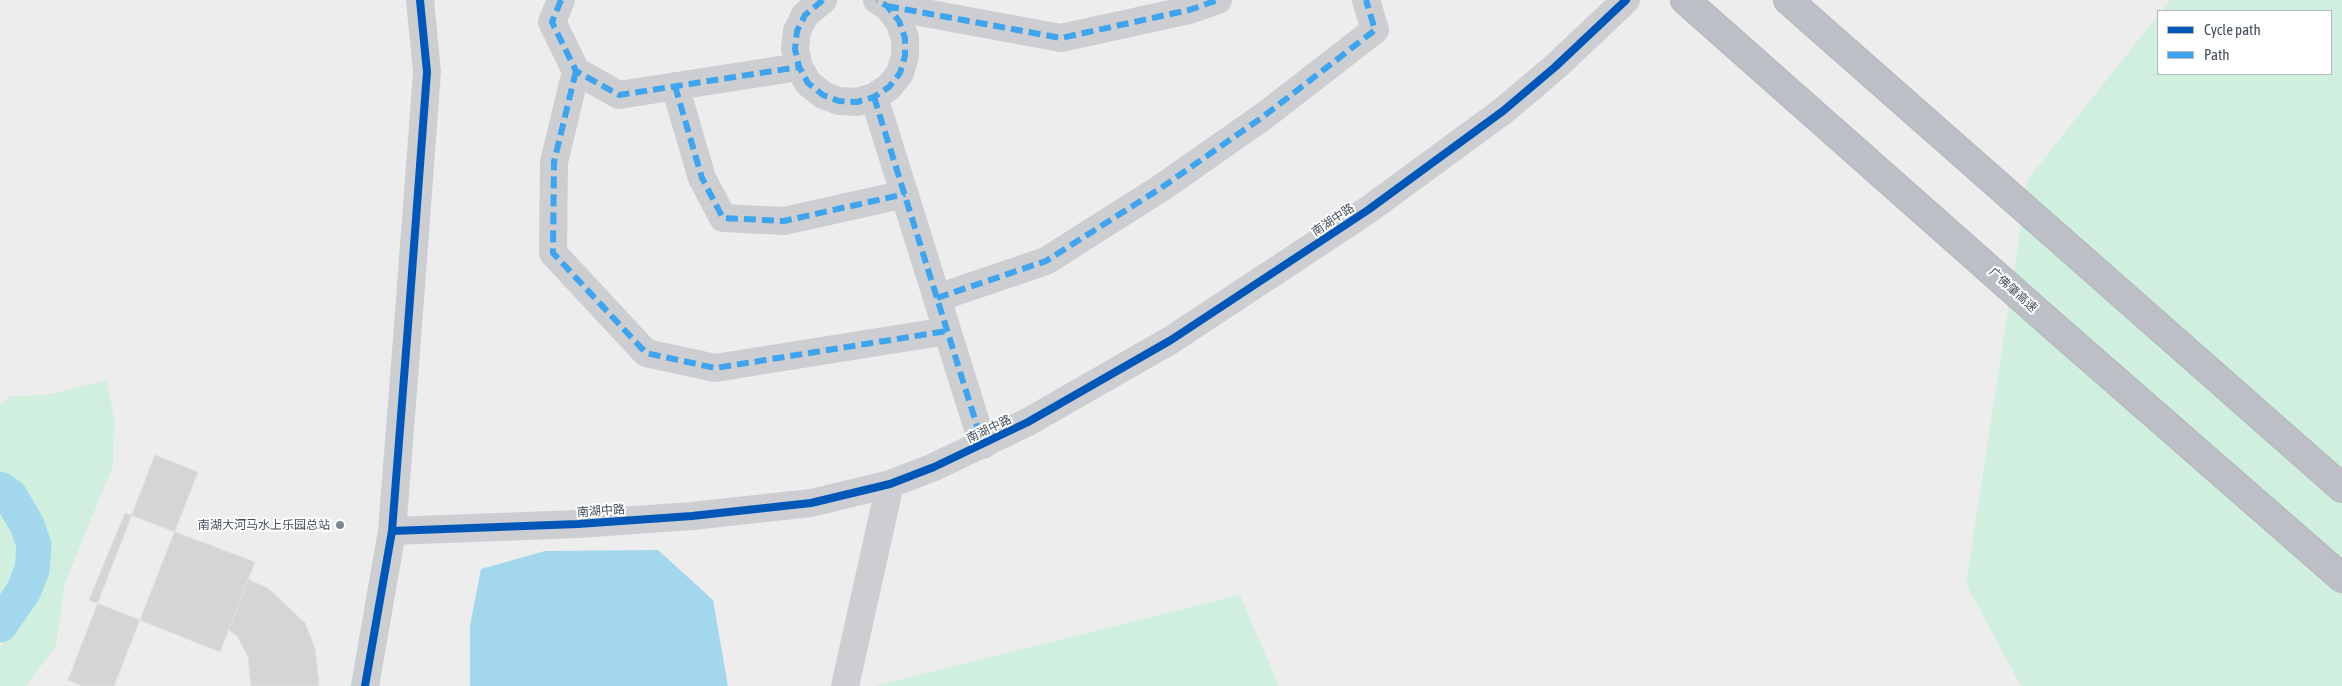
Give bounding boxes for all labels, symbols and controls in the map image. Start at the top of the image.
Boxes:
legend [2157,10,2332,75]
text: Cycle path [2204,21,2261,38]
text: Path [2204,46,2230,63]
street label: 南湖中路 [1309,201,1357,239]
street label: 广佛肇高速 [1986,265,2040,315]
street label: 南湖中路 [964,412,1014,446]
street label: 南湖中路 [577,502,625,520]
place label: 南湖大河马水上乐园总站 [198,518,330,532]
marker: 南湖大河马水上乐园总站 [334,519,346,531]

